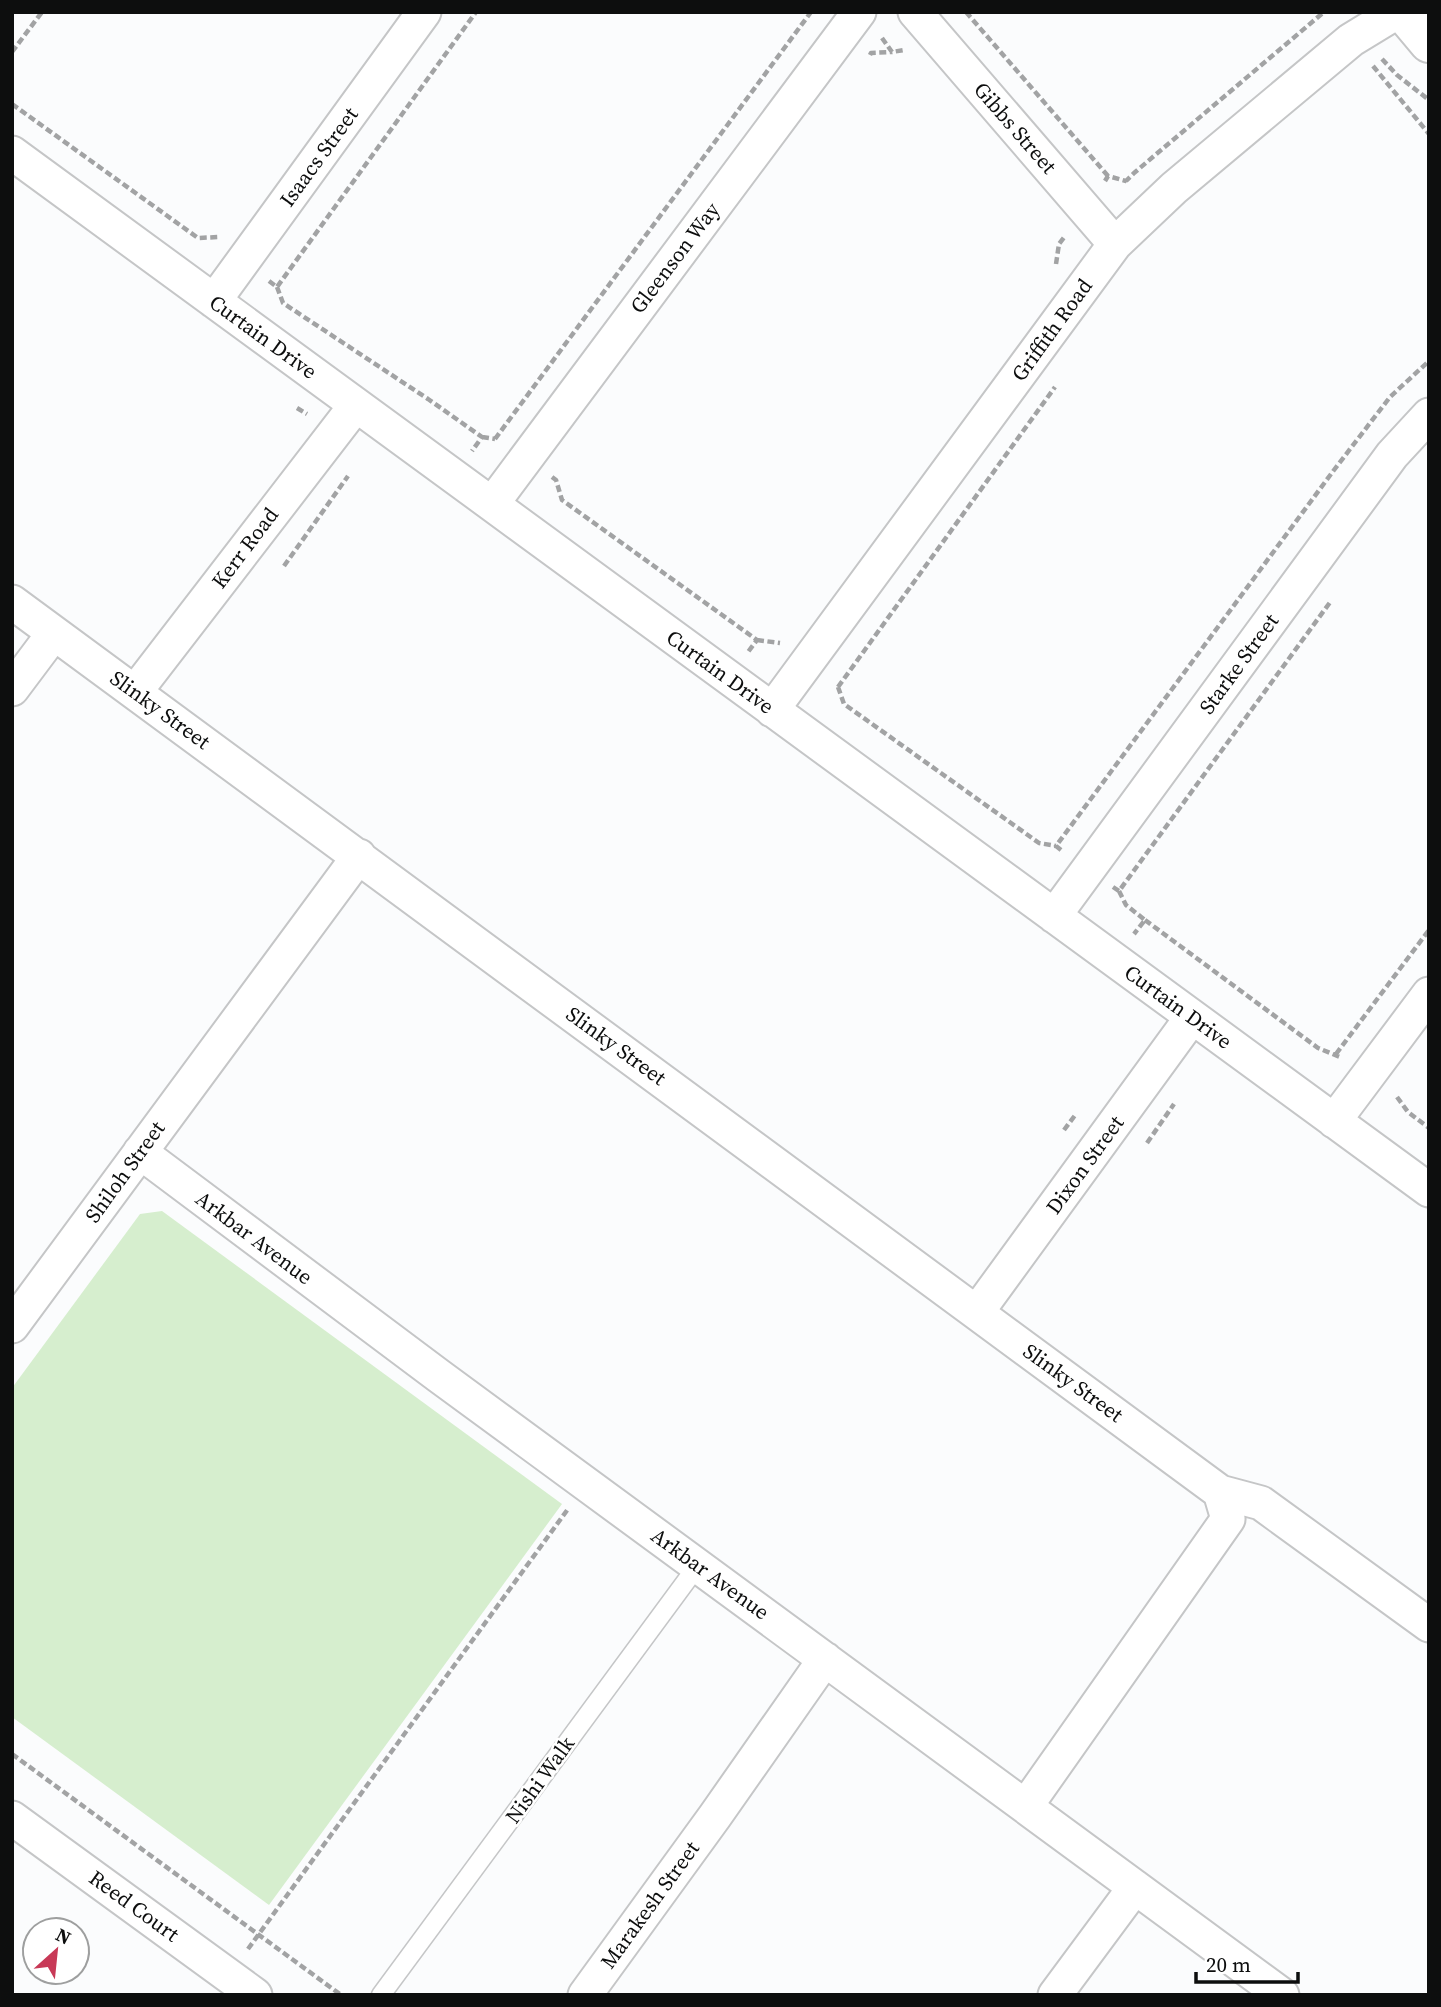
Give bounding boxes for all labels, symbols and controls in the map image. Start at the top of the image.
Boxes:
street label: Gibbs Street [967,76,1063,180]
street label: Isaacs Street [273,101,365,212]
street label: Gleenson Way [623,196,726,319]
street label: Griffith Road [1004,272,1099,387]
street label: Curtain Drive [204,288,323,386]
street label: Kerr Road [205,501,285,594]
street label: Starke Street [1192,607,1285,720]
street label: Curtain Drive [661,623,780,721]
street label: Slinky Street [104,663,216,756]
street label: Curtain Drive [1119,958,1238,1056]
street label: Slinky Street [560,999,672,1092]
street label: Dixon Street [1039,1109,1130,1220]
street label: Shiloh Street [78,1115,171,1228]
street label: Arkbar Avenue [190,1184,319,1291]
street label: Slinky Street [1017,1336,1129,1429]
street label: Arkbar Avenue [645,1521,775,1626]
street label: Nishi Walk [498,1730,581,1829]
street label: Marakesh Street [594,1835,706,1974]
street label: Reed Court [83,1863,185,1948]
north arrow [21,1916,91,1986]
text: N [52,1921,76,1951]
scale bar [1196,1940,1298,1984]
text: 20 m [1206,1950,1251,1979]

